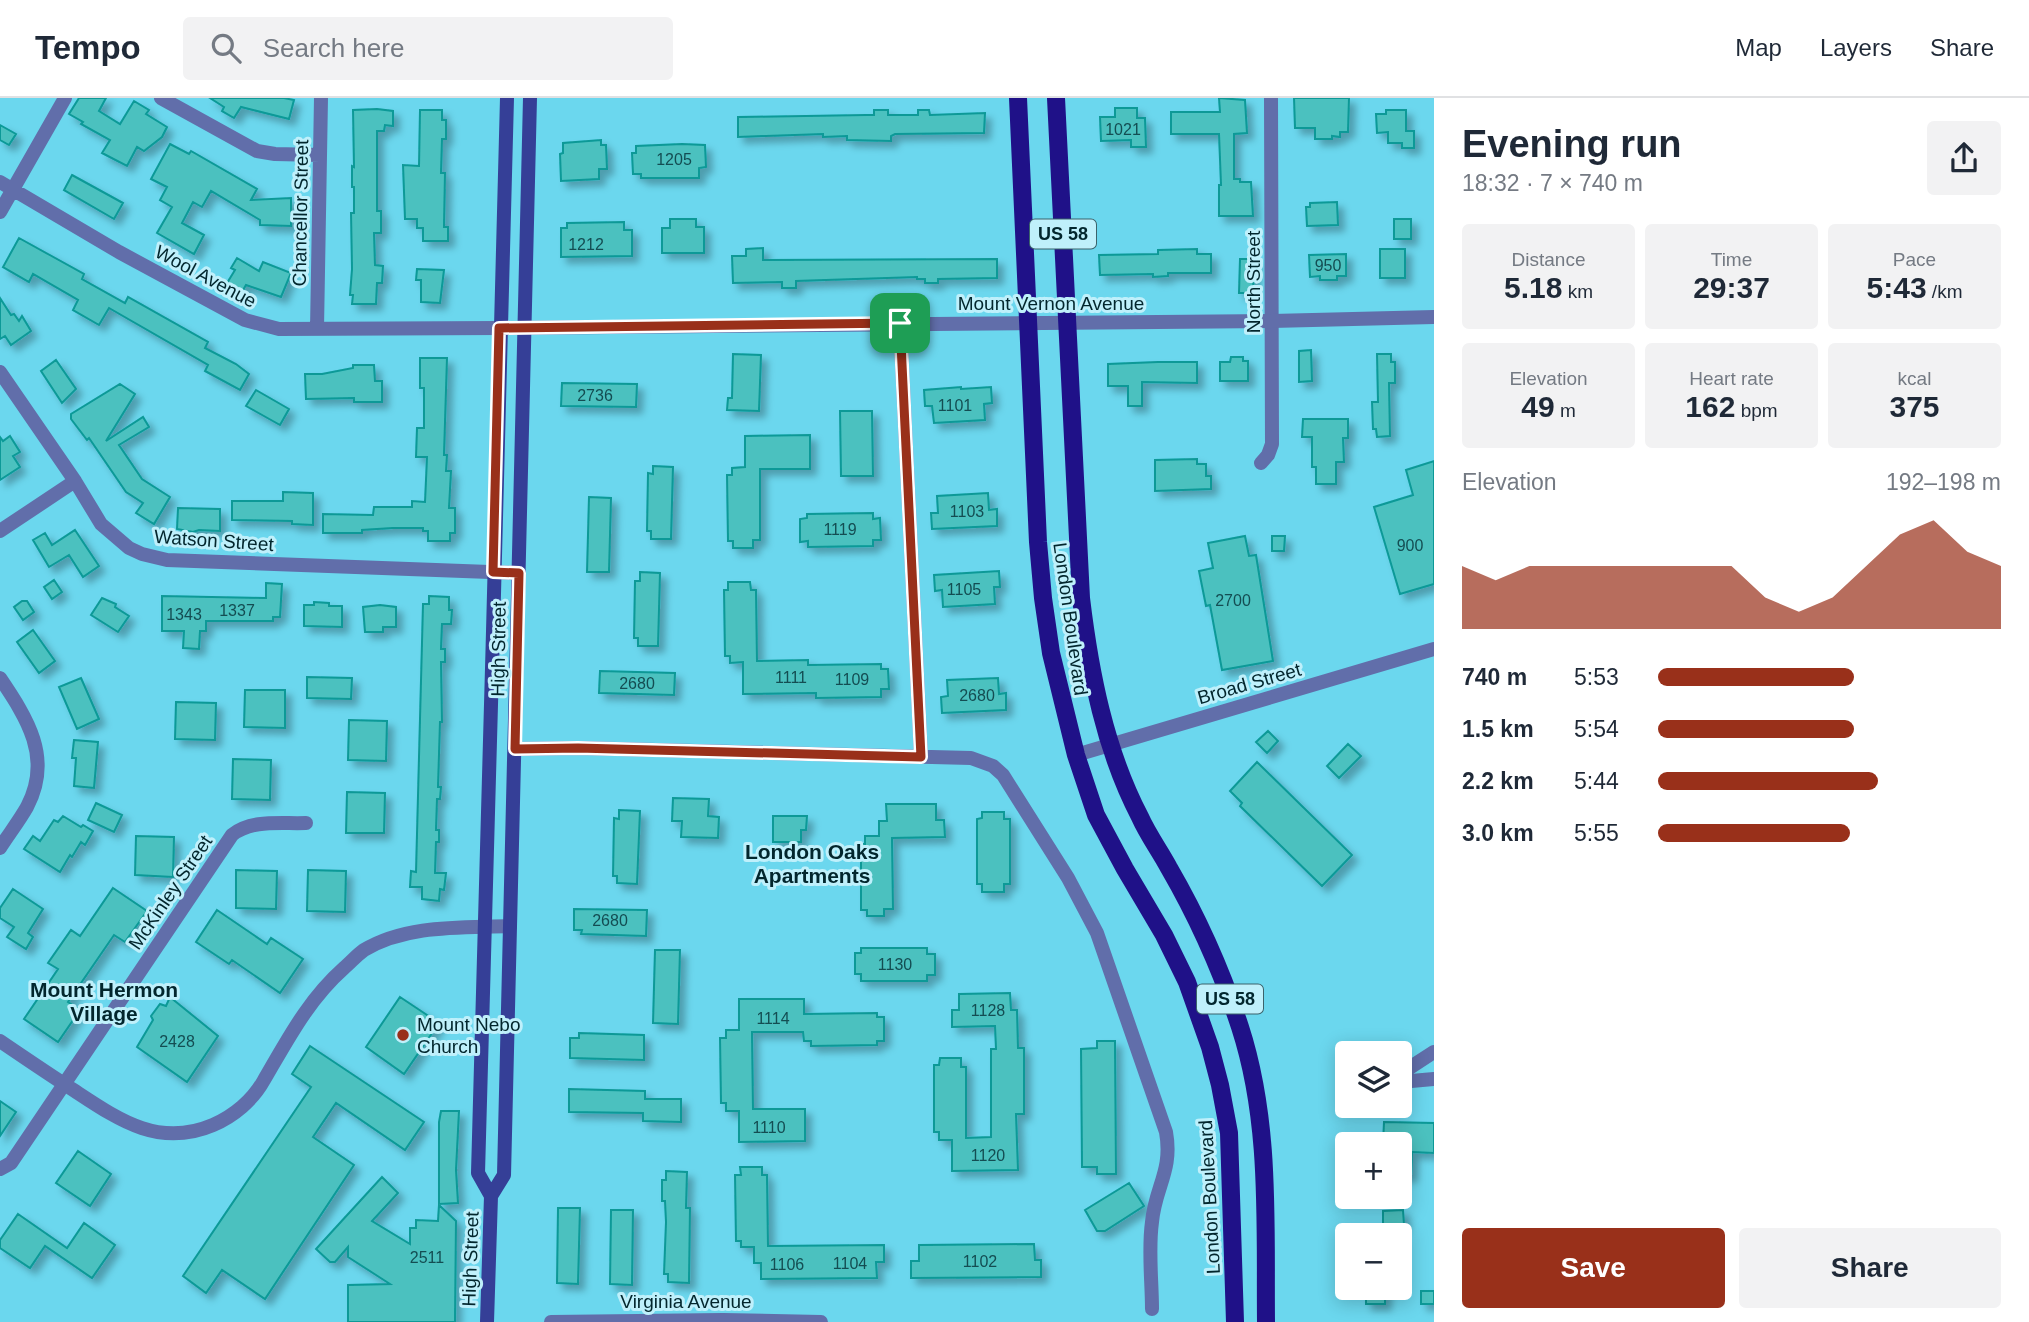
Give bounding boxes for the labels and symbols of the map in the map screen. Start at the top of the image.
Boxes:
house number: 1021 [1105,121,1141,138]
street label: Chancellor Street [289,139,312,287]
house number: 1205 [656,151,692,168]
road number: US 58 [1030,219,1096,248]
street label: North Street [1243,230,1264,333]
house number: 1212 [568,236,604,253]
street label: Wool Avenue [152,241,260,312]
house number: 950 [1315,257,1341,274]
pin [870,293,930,353]
street label: Mount Vernon Avenue [958,293,1144,314]
house number: 2736 [577,387,613,404]
house number: 1101 [938,397,972,414]
house number: 1103 [950,503,984,520]
house number: 1119 [823,521,857,538]
street label: Watson Street [154,526,275,555]
house number: 900 [1397,537,1423,554]
street label: London Boulevard [1049,541,1092,697]
house number: 1105 [947,581,981,598]
house number: 2700 [1215,592,1251,609]
street label: High Street [487,601,510,697]
house number: 1337 [219,602,255,619]
house number: 1343 [166,606,202,623]
street label: Broad Street [1195,658,1304,708]
house number: 1111 [775,669,807,686]
house number: 1109 [835,671,869,688]
house number: 2680 [619,675,655,692]
house number: 2680 [959,687,995,704]
street label: McKinley Street [125,831,217,953]
district label: London Oaks Apartments [745,840,879,887]
house number: 2680 [592,912,628,929]
house number: 1130 [878,956,912,973]
district label: Mount Hermon Village [30,978,178,1025]
road number: US 58 [1197,985,1263,1014]
house number: 1128 [971,1002,1005,1019]
house number: 1114 [756,1010,790,1027]
place label: Mount Nebo Church [417,1014,521,1057]
marker: Mount Nebo Church [395,1027,411,1043]
house number: 2428 [159,1033,195,1050]
house number: 1110 [752,1119,786,1136]
street label: London Boulevard [1195,1119,1224,1275]
house number: 1120 [971,1147,1005,1164]
street label: High Street [458,1210,483,1307]
house number: 2511 [410,1249,444,1266]
house number: 1102 [963,1253,997,1270]
house number: 1104 [833,1255,867,1272]
house number: 1106 [770,1256,804,1273]
street label: Virginia Avenue [620,1291,752,1312]

